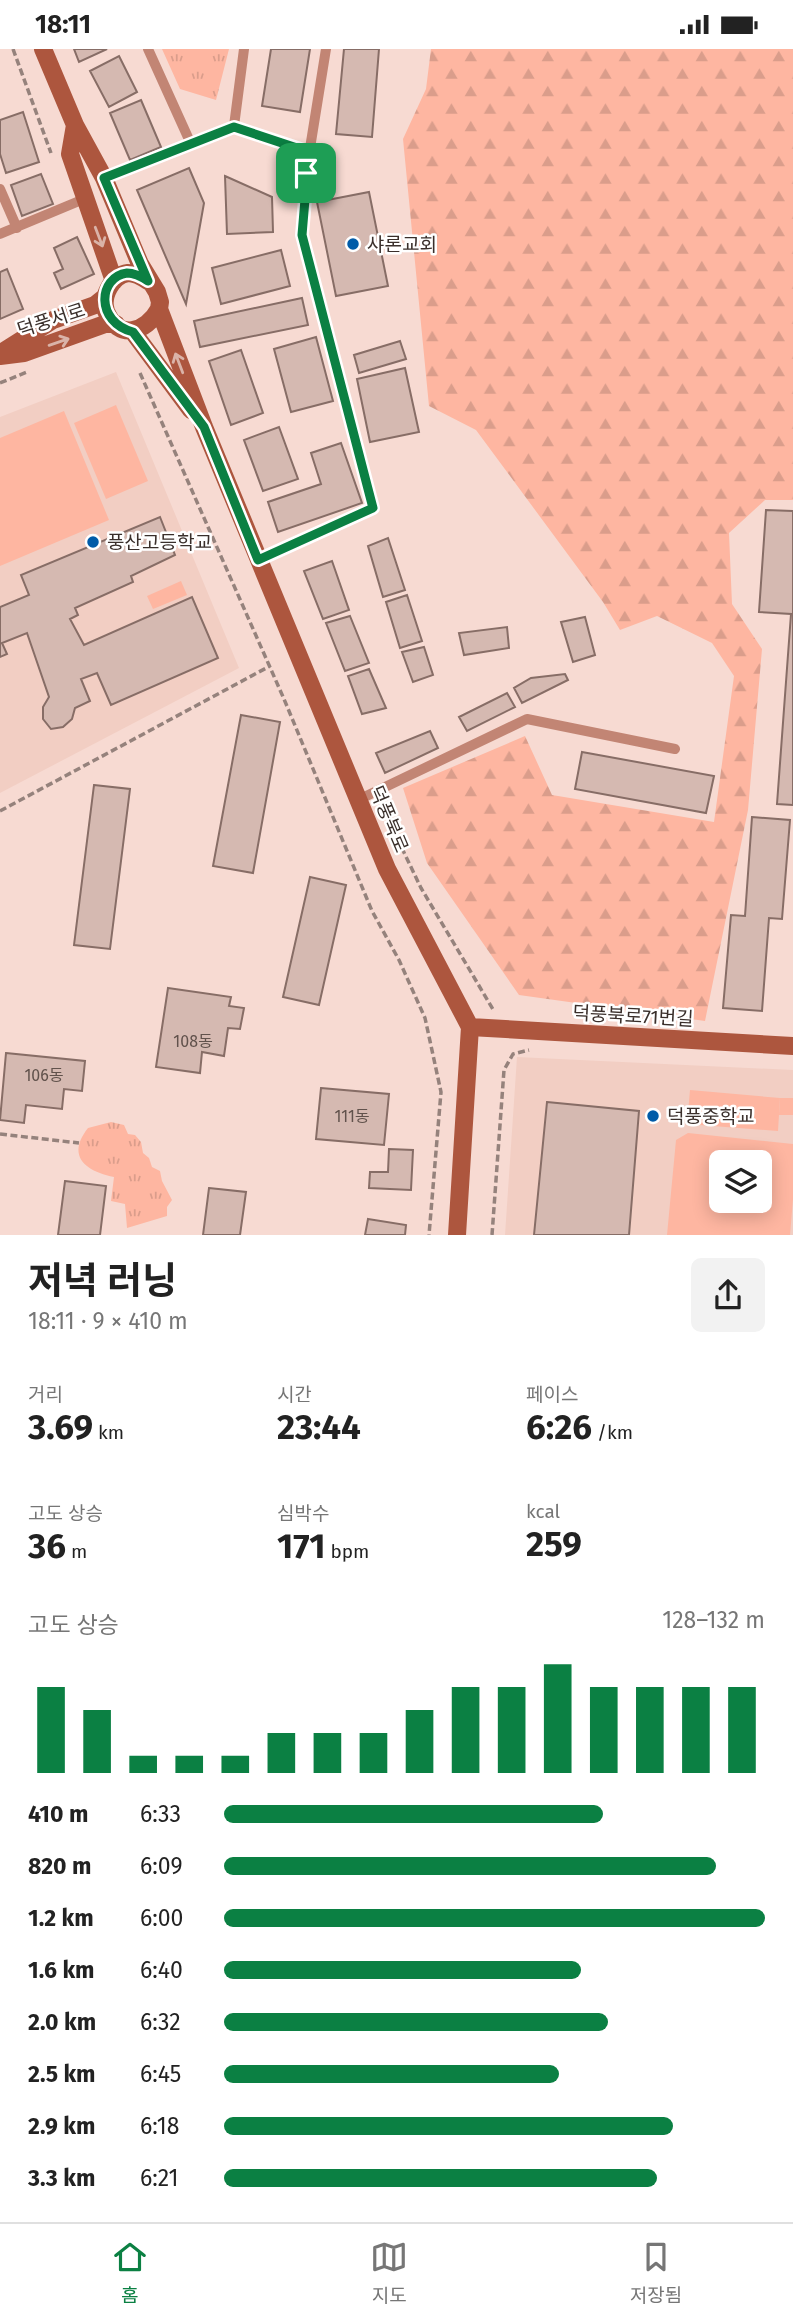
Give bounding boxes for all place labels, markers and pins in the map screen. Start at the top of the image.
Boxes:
pin [276,143,336,203]
place label: 샤론교회 [367,233,437,256]
marker: 샤론교회 [345,236,361,252]
place label: 풍산고등학교 [107,531,212,554]
marker: 풍산고등학교 [85,534,101,550]
place label: 덕풍중학교 [667,1105,754,1128]
marker: 덕풍중학교 [645,1108,661,1124]

